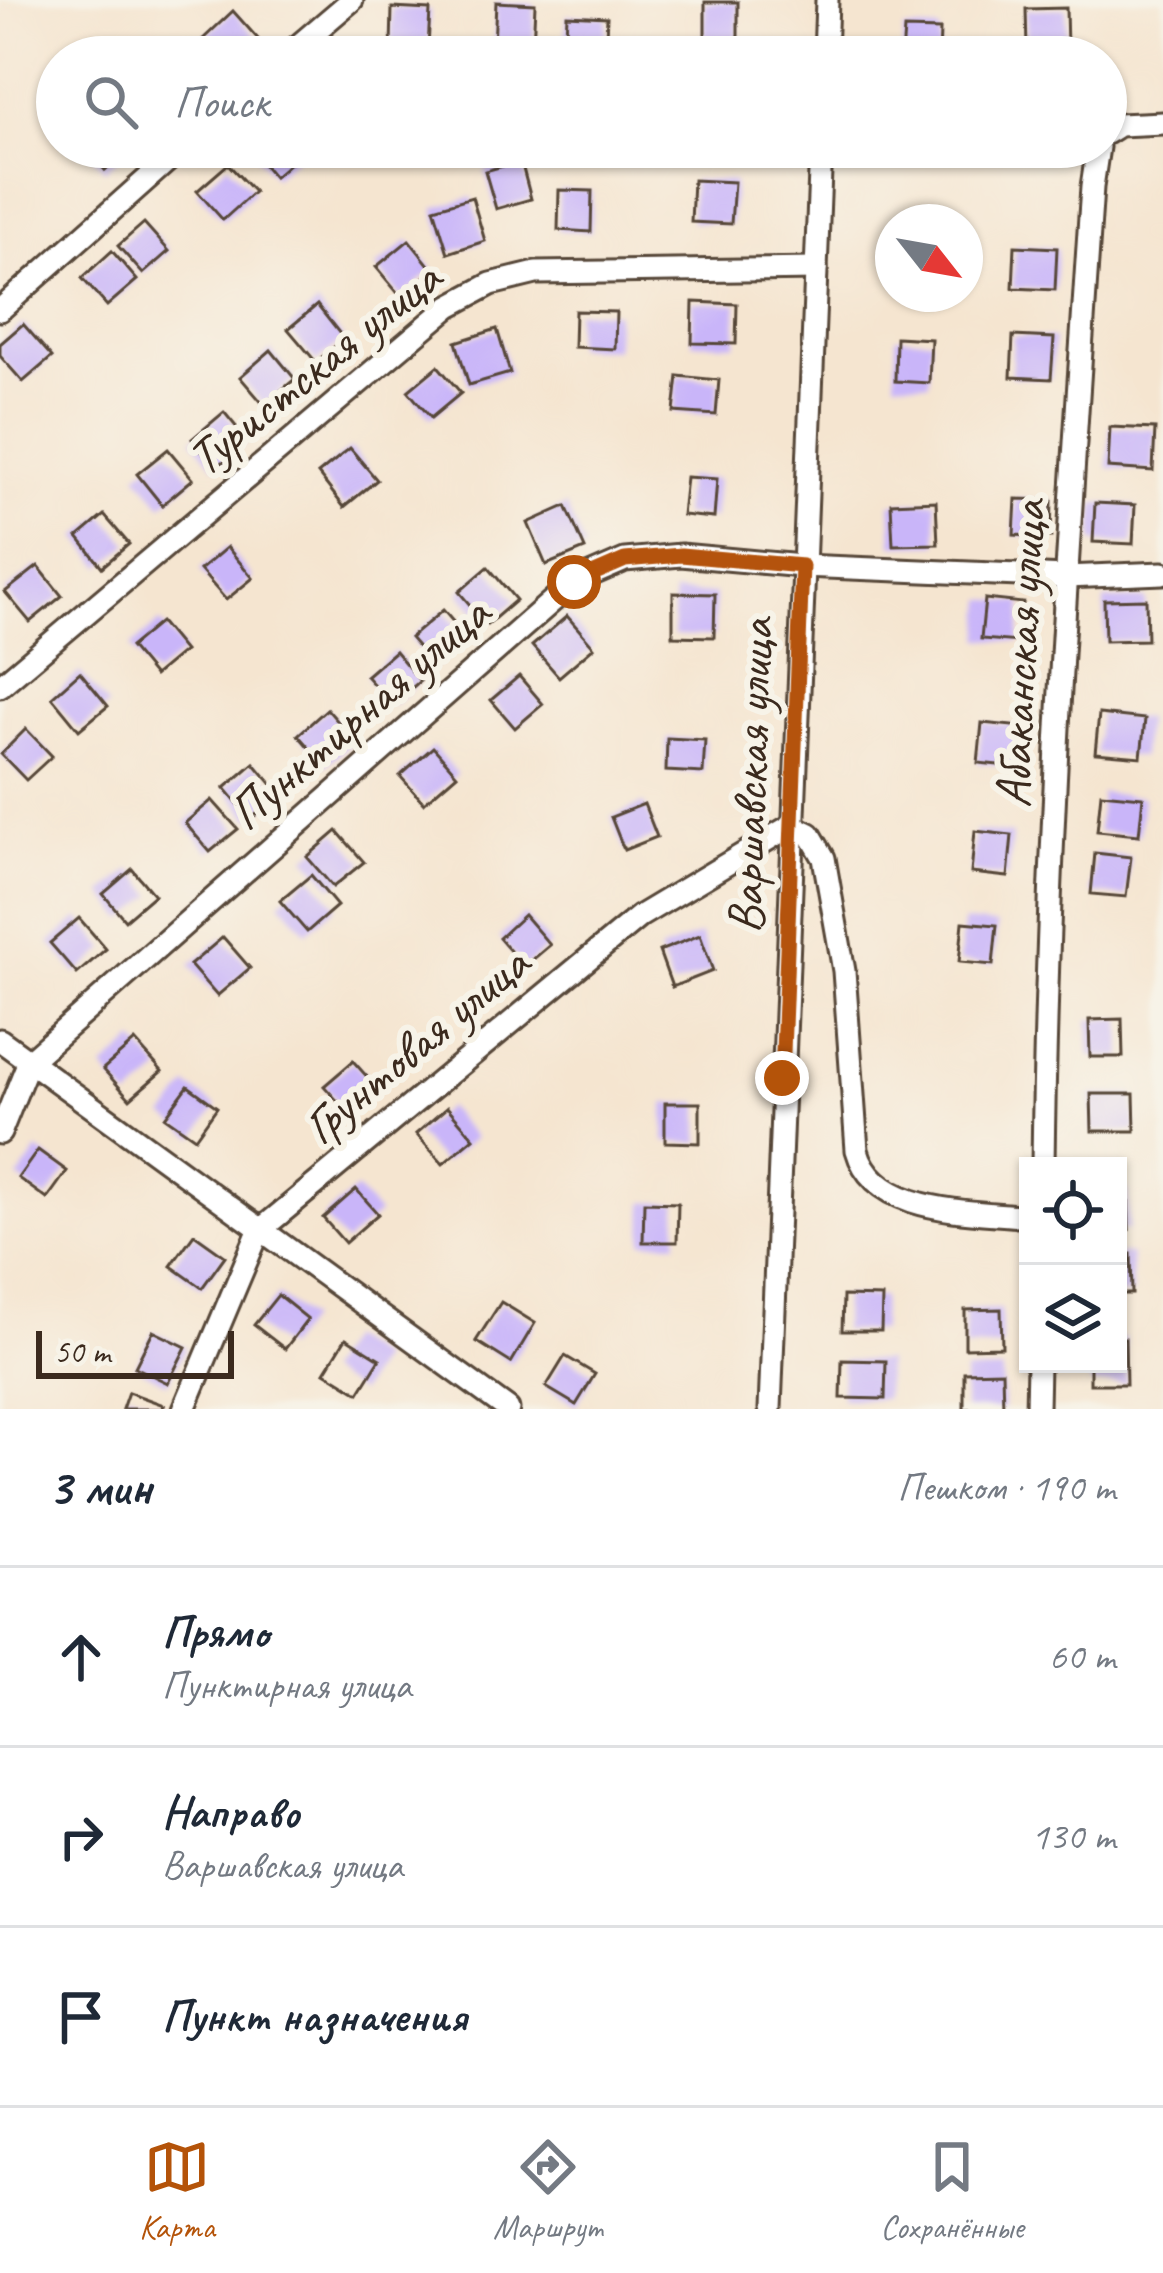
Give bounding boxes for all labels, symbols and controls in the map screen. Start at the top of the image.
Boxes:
search box [36,36,1127,168]
icon: search [78,69,144,135]
text: Поиск [174,74,269,131]
north arrow [875,204,983,312]
street label: Туристская улица [174,244,456,490]
street label: Абаканская улица [980,495,1060,809]
route start [547,555,601,609]
street label: Пунктирная улица [215,579,505,844]
street label: Варшавская улица [713,614,788,935]
street label: Грунтовая улица [289,929,545,1158]
route end [755,1051,809,1105]
map controls [1019,1157,1127,1373]
button: locate [1019,1157,1127,1265]
button: layers [1019,1265,1127,1373]
scale bar [36,1325,234,1378]
text: 50 m [54,1331,110,1373]
text: 3 мин [48,1455,152,1519]
text: Пешком · 190 m [897,1463,1115,1512]
text: Прямо [162,1604,269,1661]
icon: ahead [48,1624,114,1690]
text: 60 m [1049,1632,1115,1681]
text: Пунктирная улица [162,1661,411,1710]
text: Направо [162,1784,300,1841]
icon: right [48,1804,114,1870]
text: 130 m [1031,1812,1115,1861]
text: Варшавская улица [162,1841,403,1890]
icon: arrive [48,1984,114,2050]
text: Пункт назначения [162,1988,467,2045]
tab: Карта [139,2134,215,2248]
tab: Маршрут [493,2134,602,2248]
tab: Сохранённые [880,2134,1024,2248]

